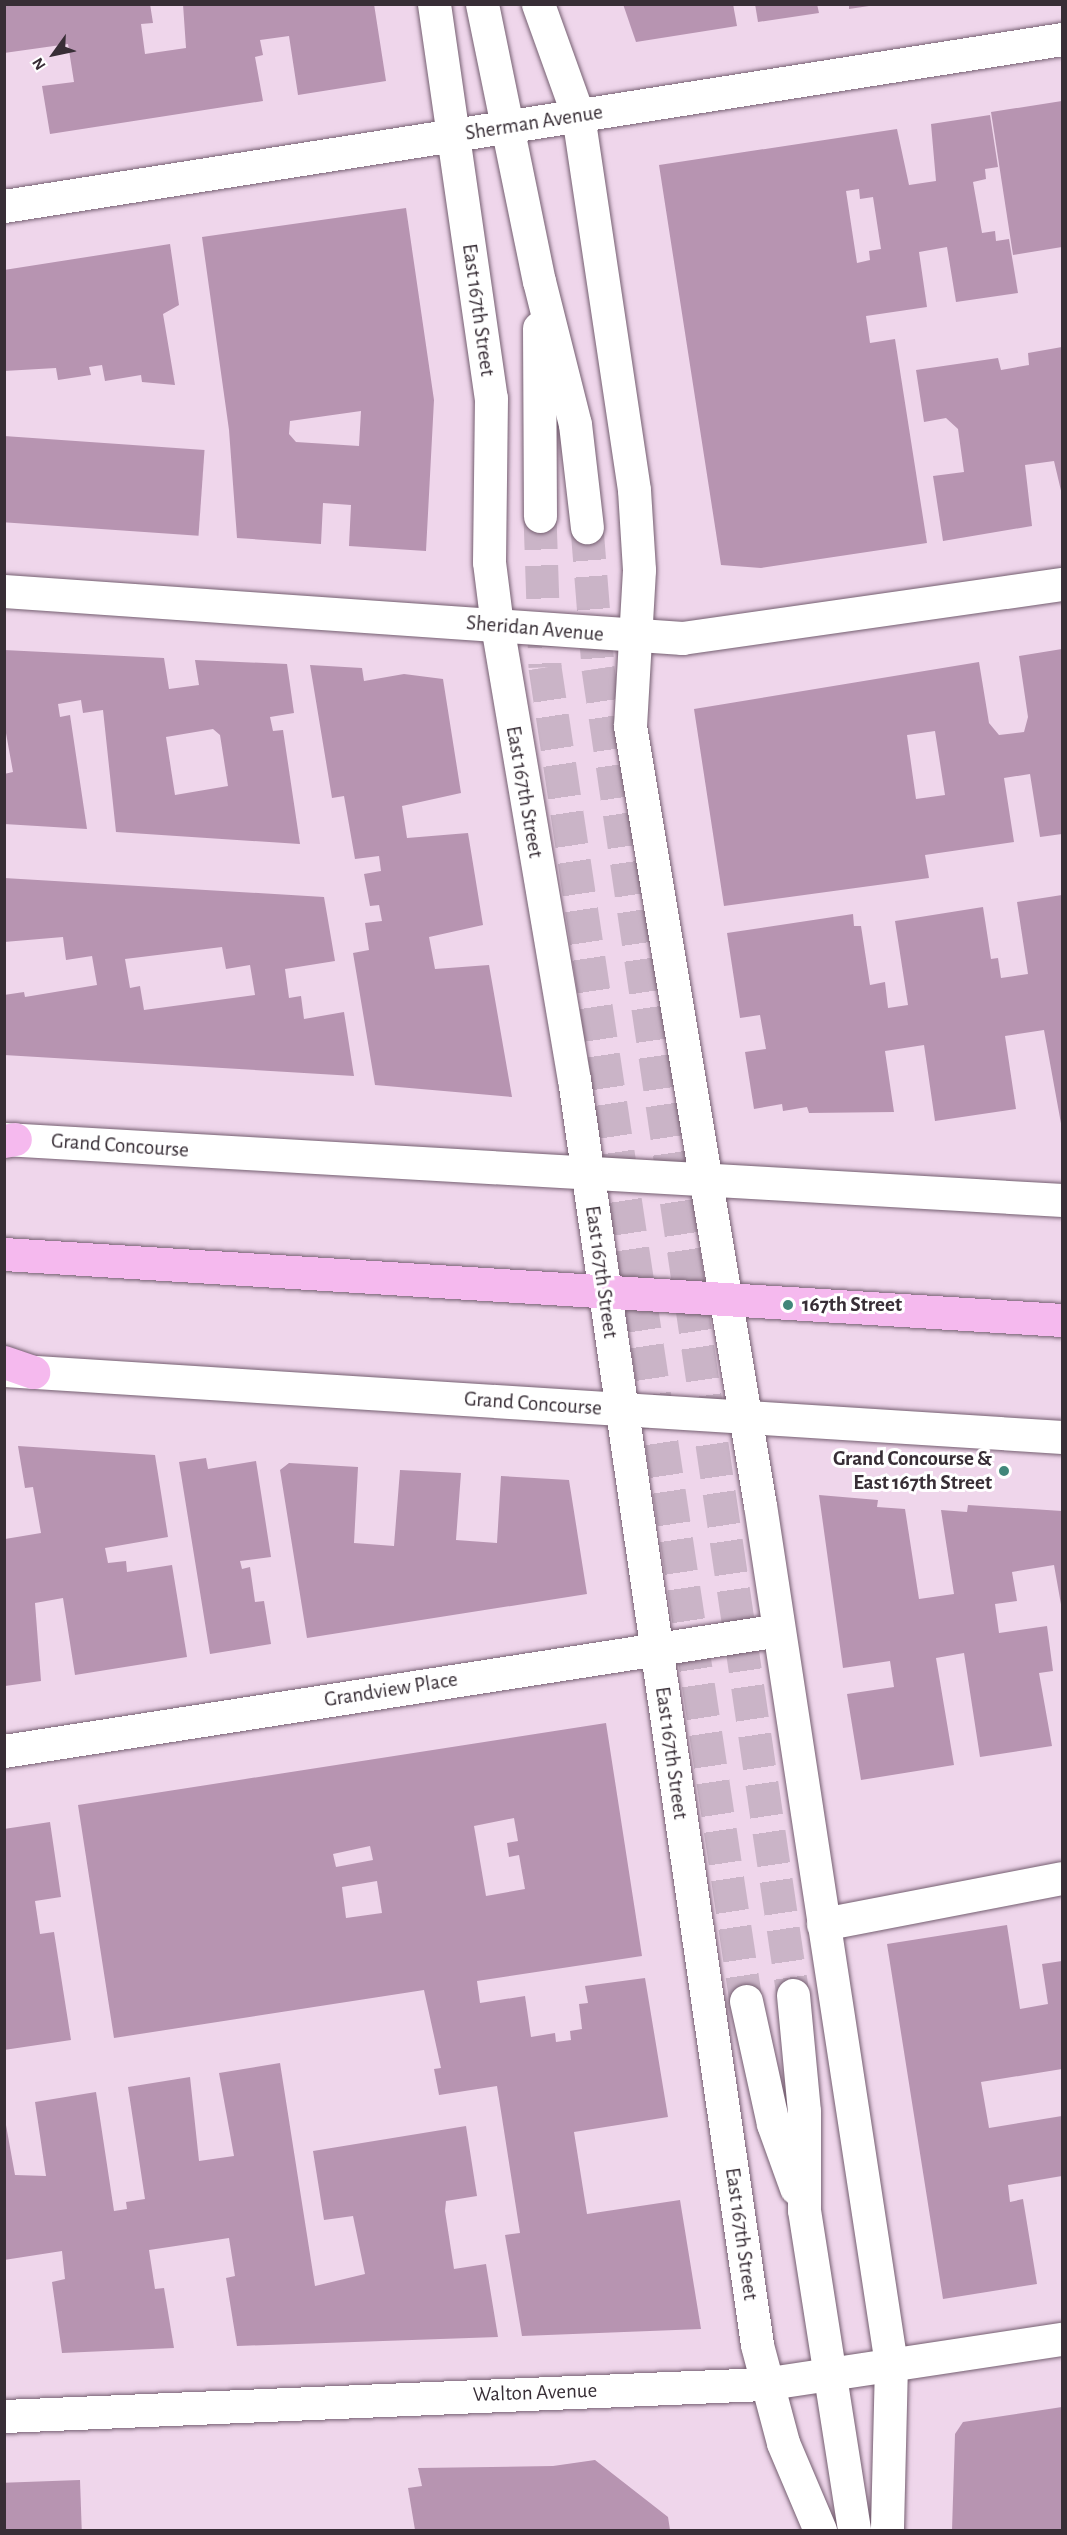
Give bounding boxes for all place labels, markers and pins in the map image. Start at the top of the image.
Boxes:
place label: 167th Street [802,1292,902,1318]
marker: 167th Street [779,1296,797,1314]
place label: Grand Concourse & East 167th Street [833,1446,992,1496]
marker: Grand Concourse & East 167th Street [997,1464,1011,1478]

